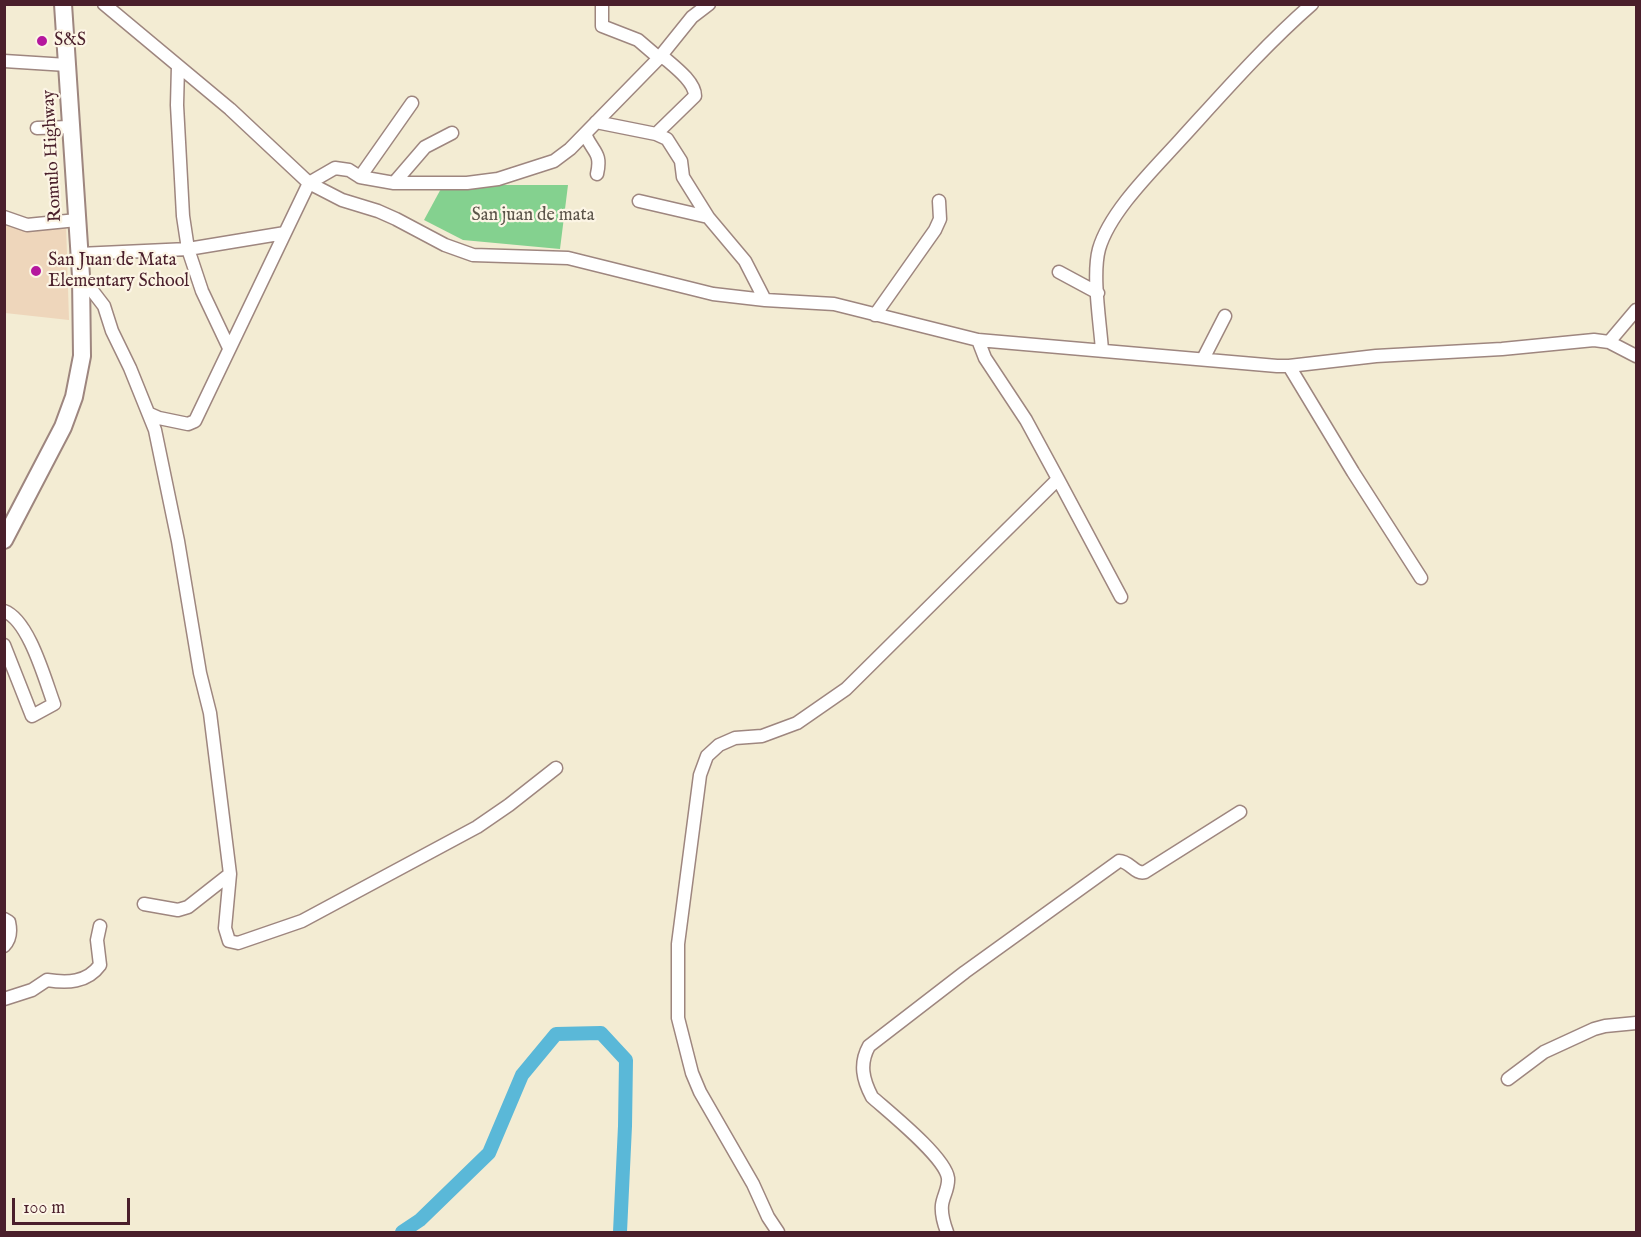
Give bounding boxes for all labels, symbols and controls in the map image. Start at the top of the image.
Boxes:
place label: S&S [54,30,86,52]
marker: S&S [35,34,49,48]
street label: Romulo Highway [39,89,67,223]
park label: San juan de mata [472,205,594,227]
place label: San Juan de Mata Elementary School [48,250,189,292]
marker: San Juan de Mata Elementary School [29,264,43,278]
scale bar [15,1186,134,1224]
text: 100 m [23,1197,65,1220]

